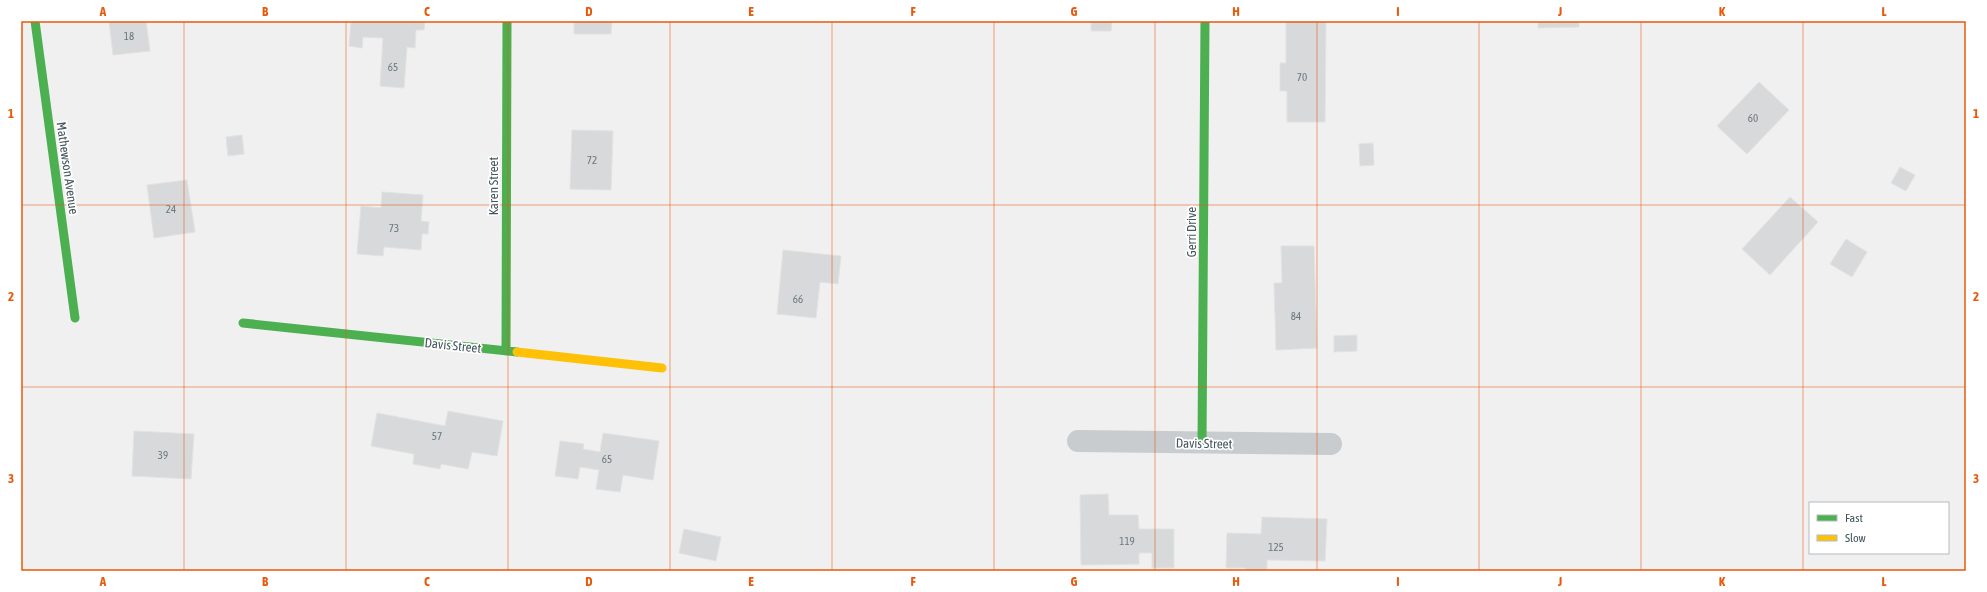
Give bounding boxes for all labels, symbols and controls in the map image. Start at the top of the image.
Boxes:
text: A [99,4,107,19]
text: B [262,4,269,19]
text: C [424,4,430,19]
text: D [585,4,593,19]
text: E [748,4,754,19]
text: F [910,4,916,19]
text: G [1071,4,1078,19]
text: H [1232,4,1240,19]
text: I [1396,4,1400,19]
text: J [1557,4,1562,19]
text: K [1719,4,1726,19]
text: L [1881,4,1887,19]
house number: 18 [124,30,134,42]
house number: 65 [388,61,398,73]
house number: 70 [1297,71,1307,83]
text: 1 [8,106,14,121]
text: 1 [1973,106,1979,121]
house number: 60 [1748,112,1758,124]
street label: Mathewson Avenue [54,121,81,215]
house number: 72 [587,154,597,166]
street label: Karen Street [486,157,501,215]
house number: 24 [166,203,176,215]
street label: Gerri Drive [1184,207,1199,257]
house number: 73 [389,222,399,234]
text: 2 [8,289,14,304]
text: 2 [1973,289,1979,304]
house number: 66 [793,293,803,305]
house number: 84 [1291,310,1301,322]
street label: Davis Street [424,335,482,356]
house number: 57 [432,430,442,442]
street label: Davis Street [1176,436,1233,451]
house number: 39 [158,449,168,461]
house number: 65 [602,453,612,465]
text: 3 [8,471,14,486]
text: 3 [1973,471,1979,486]
legend [1809,502,1949,554]
text: Fast [1845,511,1863,525]
text: Slow [1845,531,1866,545]
house number: 119 [1119,535,1135,547]
house number: 125 [1268,541,1284,553]
text: A [99,574,107,589]
text: B [262,574,269,589]
text: C [424,574,430,589]
text: D [585,574,593,589]
text: E [748,574,754,589]
text: F [910,574,916,589]
text: G [1071,574,1078,589]
text: H [1232,574,1240,589]
text: I [1396,574,1400,589]
text: J [1557,574,1562,589]
text: K [1719,574,1726,589]
text: L [1881,574,1887,589]

